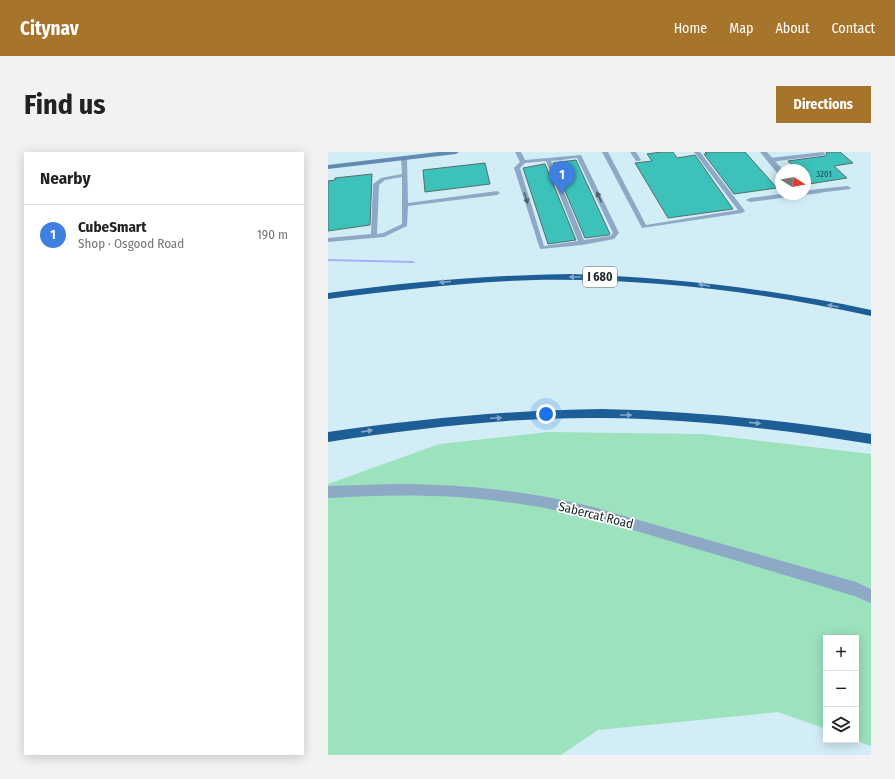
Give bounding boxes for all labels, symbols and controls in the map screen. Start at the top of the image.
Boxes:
text: Citynav [20,17,79,40]
text: Home [674,20,707,37]
text: Map [729,20,753,37]
text: About [775,20,810,37]
text: Contact [832,20,875,37]
button: Directions [776,86,871,123]
text: Find us [24,88,106,121]
pin: 1 [549,161,575,194]
north arrow [775,164,811,200]
text: Nearby [40,168,91,189]
house number: 3201 [816,169,832,179]
one-way arrow [523,192,529,204]
one-way arrow [596,192,602,203]
text: CubeSmart [78,218,147,236]
text: 1 [50,227,56,242]
text: 190 m [257,227,288,242]
text: Shop · Osgood Road [78,236,184,251]
road number: I 680 [583,267,617,287]
one-way arrow [568,274,581,280]
one-way arrow [439,279,451,286]
one-way arrow [698,282,710,288]
one-way arrow [827,303,839,309]
your location [536,404,556,424]
one-way arrow [620,412,633,418]
one-way arrow [490,414,502,421]
one-way arrow [749,419,761,426]
one-way arrow [360,428,373,434]
street label: Sabercat Road [557,498,635,532]
map controls [823,635,859,743]
button: + [823,635,859,671]
button: − [823,671,859,707]
button: layers [823,707,859,743]

